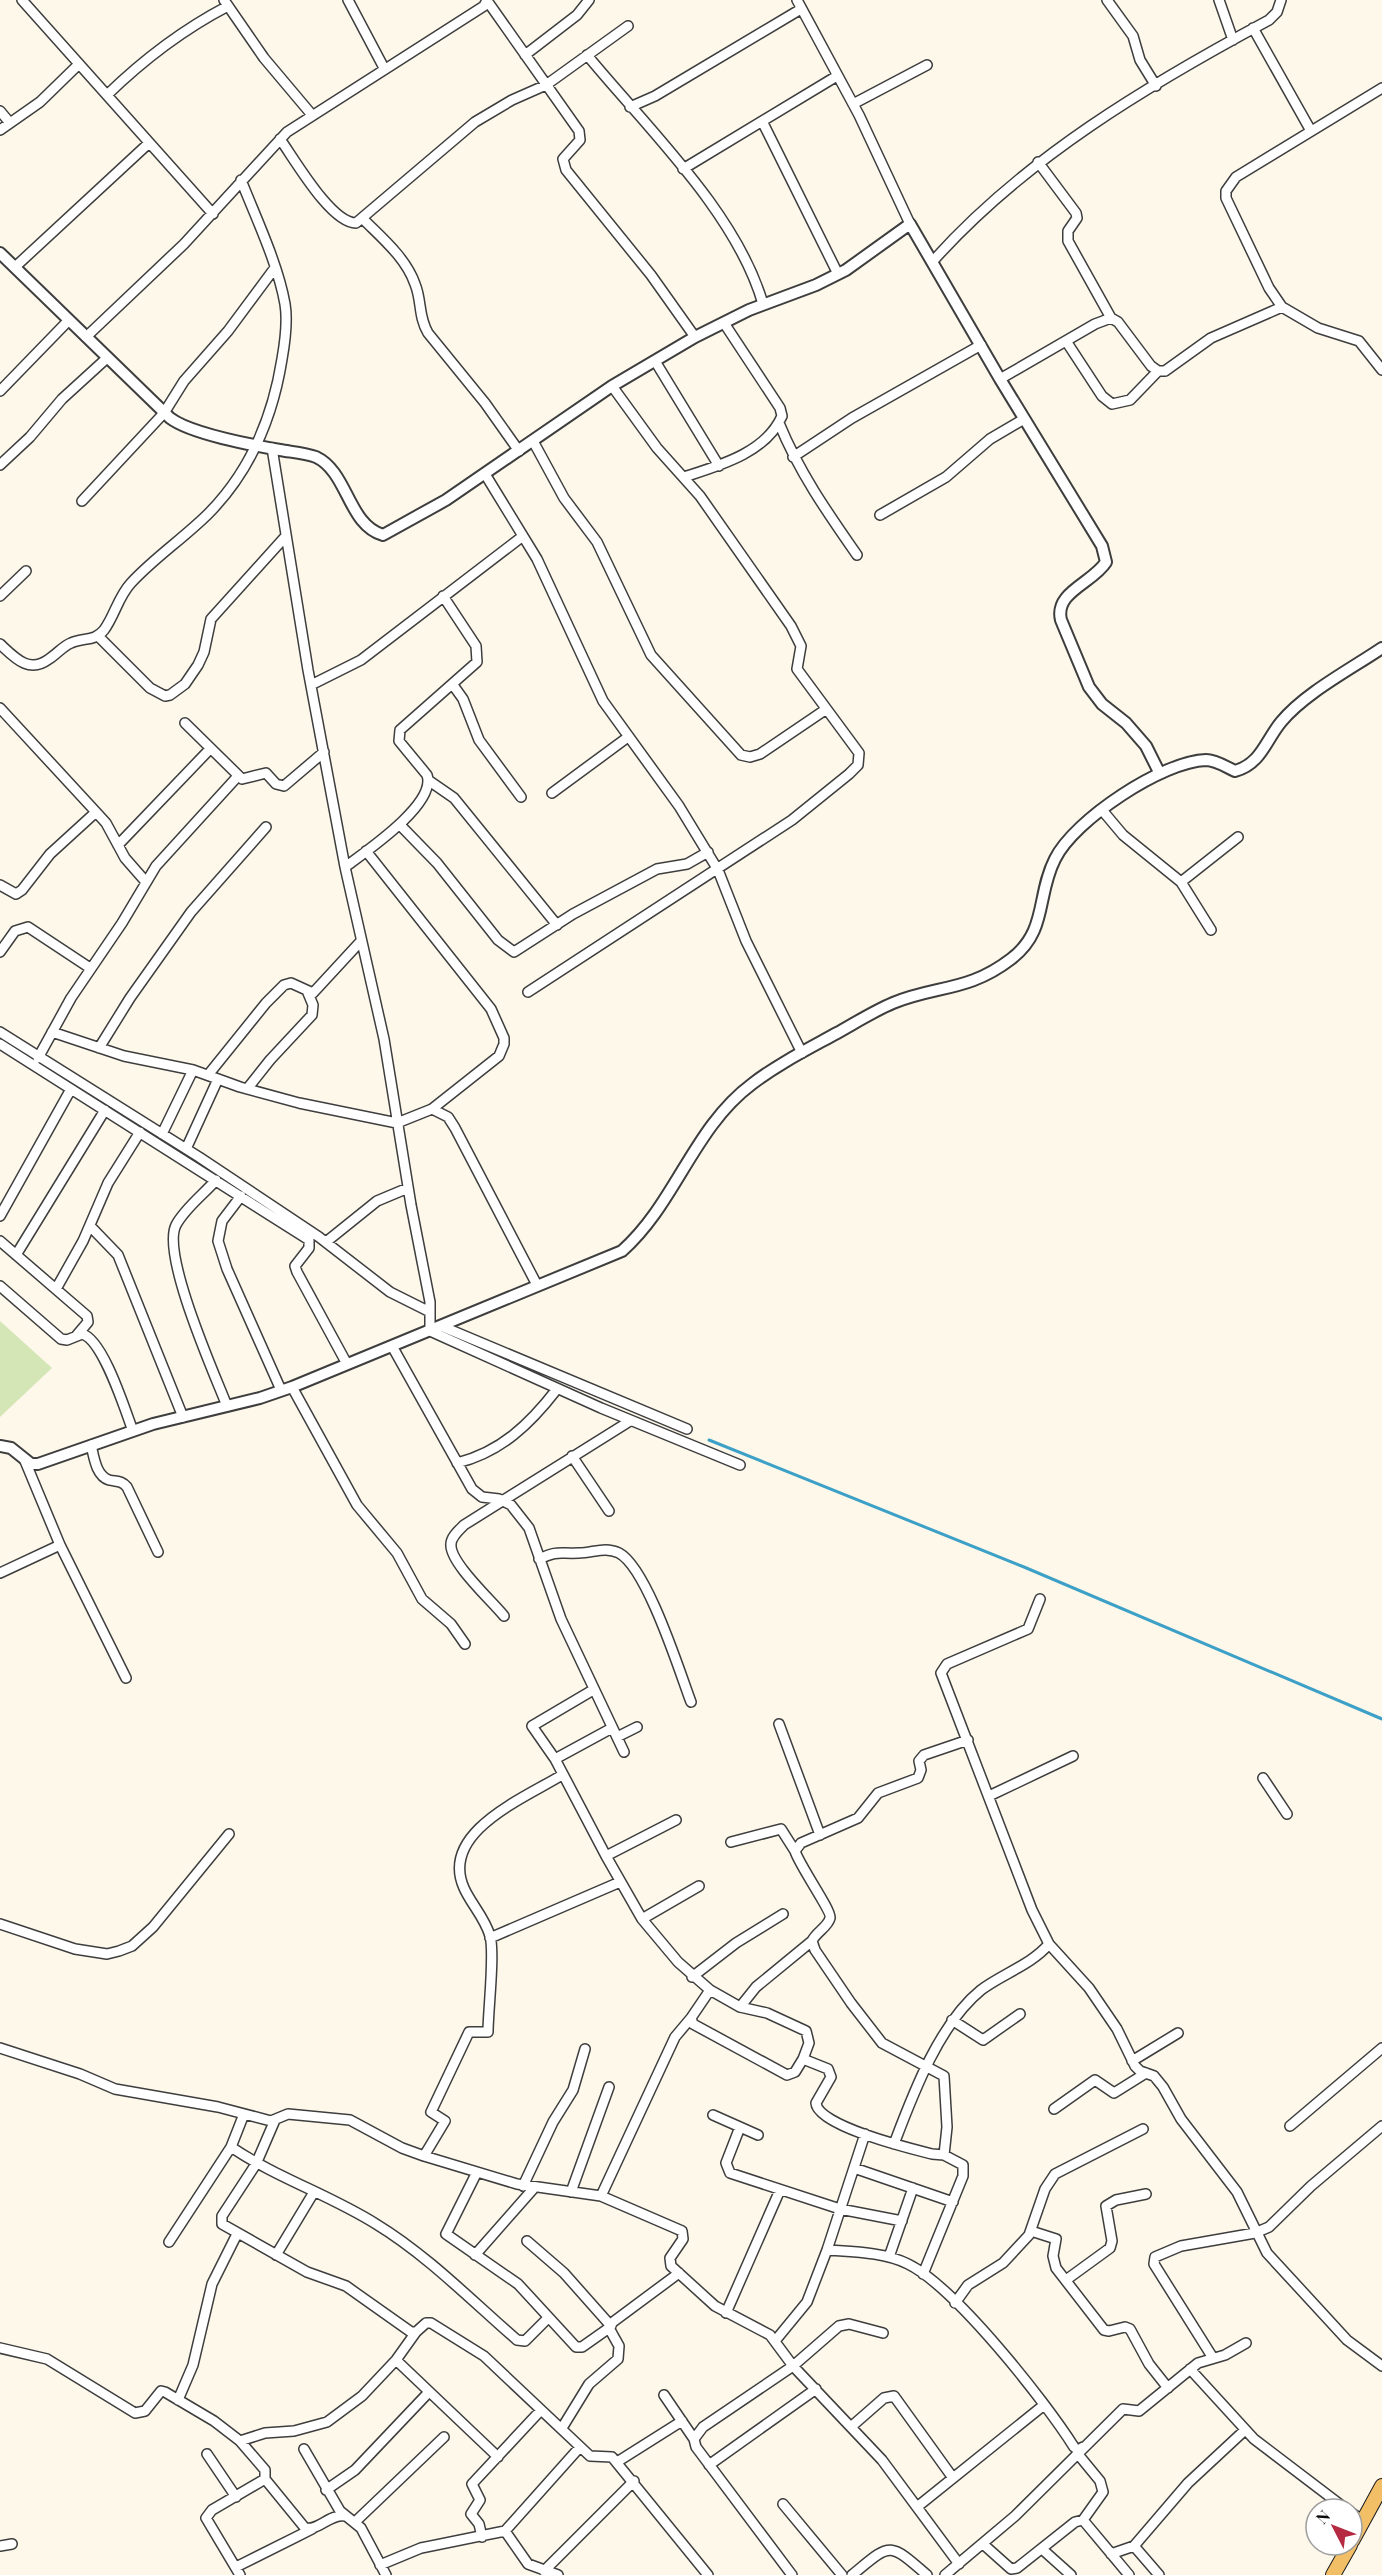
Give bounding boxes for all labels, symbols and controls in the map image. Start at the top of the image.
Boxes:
north arrow [1304,2497,1364,2557]
text: N [1311,2505,1334,2528]

